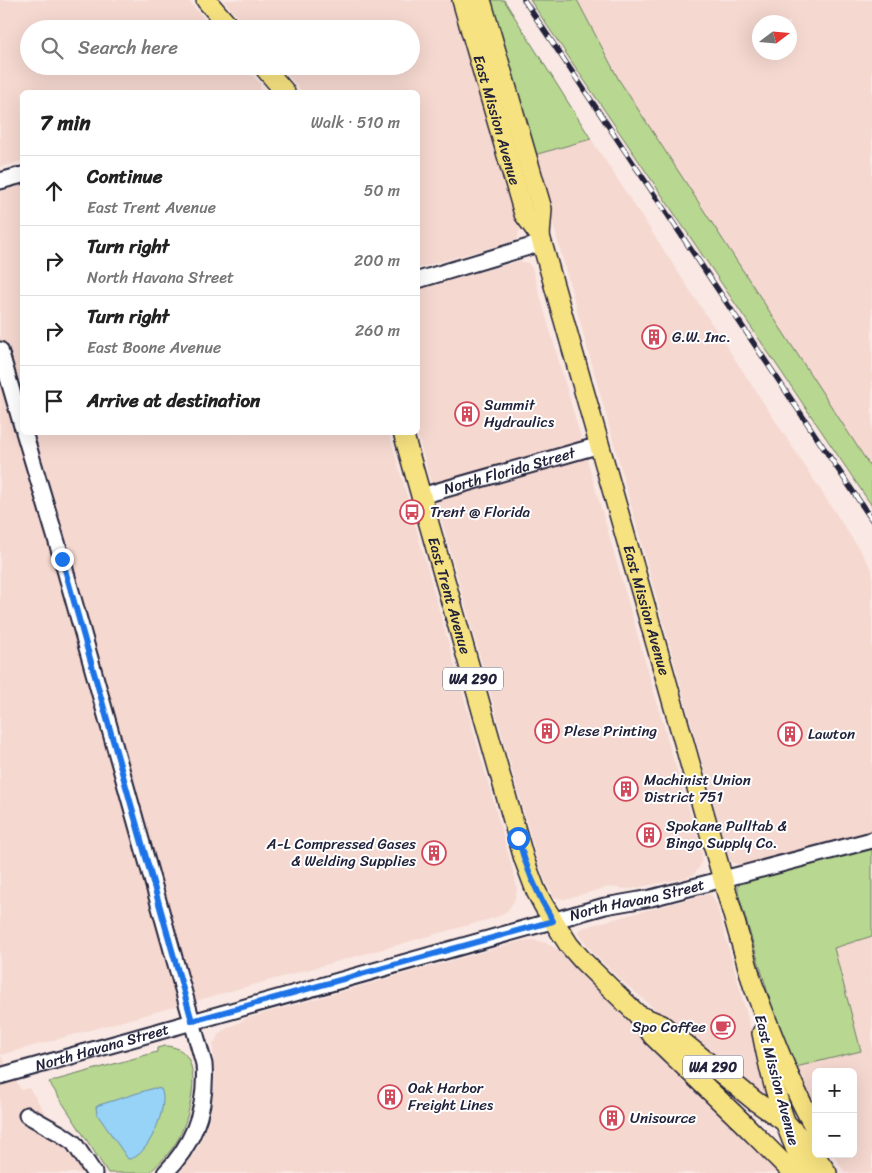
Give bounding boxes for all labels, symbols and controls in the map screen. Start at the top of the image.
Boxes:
north arrow [752,15,797,60]
search box [20,20,420,75]
text: Search here [78,31,178,64]
icon: search [38,34,66,62]
street label: East Mission Avenue [466,52,528,189]
text: 7 min [40,104,91,142]
text: Walk · 510 m [311,108,400,137]
text: Continue [87,160,163,193]
text: 50 m [364,176,400,205]
icon: ahead [40,177,68,205]
text: East Trent Avenue [87,193,216,222]
text: Turn right [87,230,169,263]
text: 200 m [354,246,400,275]
icon: right [40,247,68,275]
text: North Havana Street [87,263,234,292]
text: Turn right [87,300,169,333]
text: 260 m [355,316,400,345]
icon: right [40,317,68,345]
building icon: G.W. Inc. [641,324,667,350]
place label: G.W. Inc. [672,324,731,350]
text: East Boone Avenue [87,333,221,362]
text: Arrive at destination [87,384,260,417]
icon: arrive [40,387,68,415]
place label: Summit Hydraulics [484,392,555,435]
building icon: Summit Hydraulics [454,401,480,427]
street label: North Florida Street [441,439,579,502]
bus stop icon: Trent @ Florida [399,499,425,525]
place label: Trent @ Florida [430,499,531,525]
street label: East Trent Avenue [420,534,478,658]
street label: East Mission Avenue [615,542,677,679]
route end [51,548,74,571]
road number: WA 290 [443,668,503,691]
building icon: Plese Printing [534,718,560,744]
place label: Plese Printing [564,718,658,744]
building icon: Lawton [777,721,803,747]
place label: Lawton [808,721,855,747]
place label: Machinist Union District 751 [644,767,751,810]
building icon: Machinist Union District 751 [613,776,639,802]
place label: Spokane Pulltab & Bingo Supply Co. [666,813,787,856]
building icon: Spokane Pulltab & Bingo Supply Co. [636,822,662,848]
route start [507,827,530,850]
place label: A-L Compressed Gases & Welding Supplies [266,831,416,874]
building icon: A-L Compressed Gases & Welding Supplies [421,840,447,866]
street label: North Havana Street [566,871,708,928]
street label: East Mission Avenue [747,1012,807,1149]
place label: Spo Coffee [632,1014,706,1040]
cafe icon: Spo Coffee [710,1014,736,1040]
street label: North Havana Street [32,1016,172,1078]
road number: WA 290 [683,1056,743,1078]
map controls [812,1068,857,1158]
button: + [812,1068,857,1113]
place label: Oak Harbor Freight Lines [408,1075,494,1118]
building icon: Oak Harbor Freight Lines [377,1084,403,1110]
building icon: Unisource [599,1105,625,1131]
place label: Unisource [630,1105,696,1131]
button: − [812,1113,857,1158]

